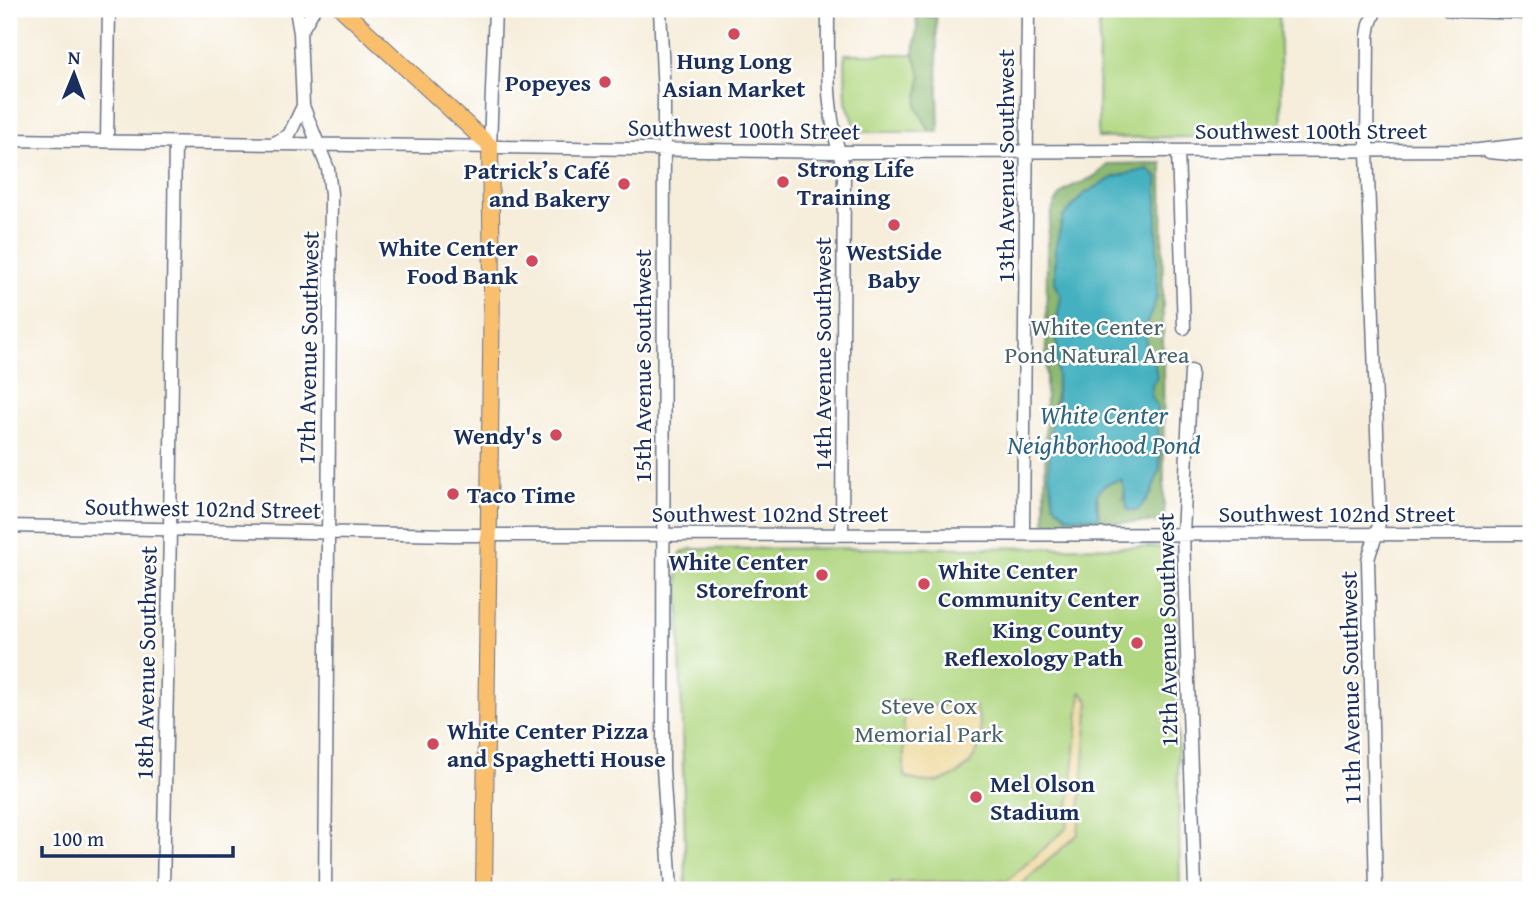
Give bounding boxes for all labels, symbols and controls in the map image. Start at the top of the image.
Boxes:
marker: Hung Long Asian Market [726,26,742,42]
north arrow [38,38,108,108]
text: N [68,43,81,71]
place label: Hung Long Asian Market [663,43,805,106]
street label: 13th Avenue Southwest [988,48,1023,283]
place label: Popeyes [505,65,591,100]
marker: Popeyes [597,74,613,90]
street label: Southwest 100th Street [627,109,861,149]
street label: Southwest 100th Street [1195,113,1428,148]
place label: Strong Life Training [797,151,915,214]
place label: Patrick’s Café and Bakery [464,153,611,216]
marker: Strong Life Training [775,174,791,190]
marker: Patrick’s Café and Bakery [616,176,632,192]
marker: WestSide Baby [886,217,902,233]
street label: 17th Avenue Southwest [288,230,328,465]
place label: White Center Food Bank [378,230,518,293]
place label: WestSide Baby [846,234,942,297]
street label: 14th Avenue Southwest [805,236,840,471]
street label: 15th Avenue Southwest [625,248,660,483]
marker: White Center Food Bank [524,253,540,269]
park label: White Center Pond Natural Area [1005,309,1190,372]
water label: White Center Neighborhood Pond [1006,395,1201,464]
place label: Wendy's [453,418,542,453]
marker: Wendy's [548,427,564,443]
place label: Taco Time [467,477,576,512]
marker: Taco Time [445,486,461,502]
street label: Southwest 102nd Street [84,488,322,528]
street label: Southwest 102nd Street [652,496,889,531]
street label: Southwest 102nd Street [1219,496,1456,531]
street label: 12th Avenue Southwest [1147,512,1187,747]
place label: White Center Storefront [668,544,808,607]
street label: 18th Avenue Southwest [126,545,166,780]
place label: White Center Community Center [938,553,1139,616]
marker: White Center Storefront [814,567,830,583]
street label: 11th Avenue Southwest [1330,570,1370,805]
marker: White Center Community Center [916,576,932,592]
place label: King County Reflexology Path [944,612,1124,675]
marker: King County Reflexology Path [1129,635,1145,651]
park label: Steve Cox Memorial Park [854,688,1004,751]
place label: White Center Pizza and Spaghetti House [447,713,666,776]
marker: White Center Pizza and Spaghetti House [425,736,441,752]
place label: Mel Olson Stadium [990,766,1095,829]
marker: Mel Olson Stadium [968,789,984,805]
scale bar [42,815,233,859]
text: 100 m [52,823,104,854]

